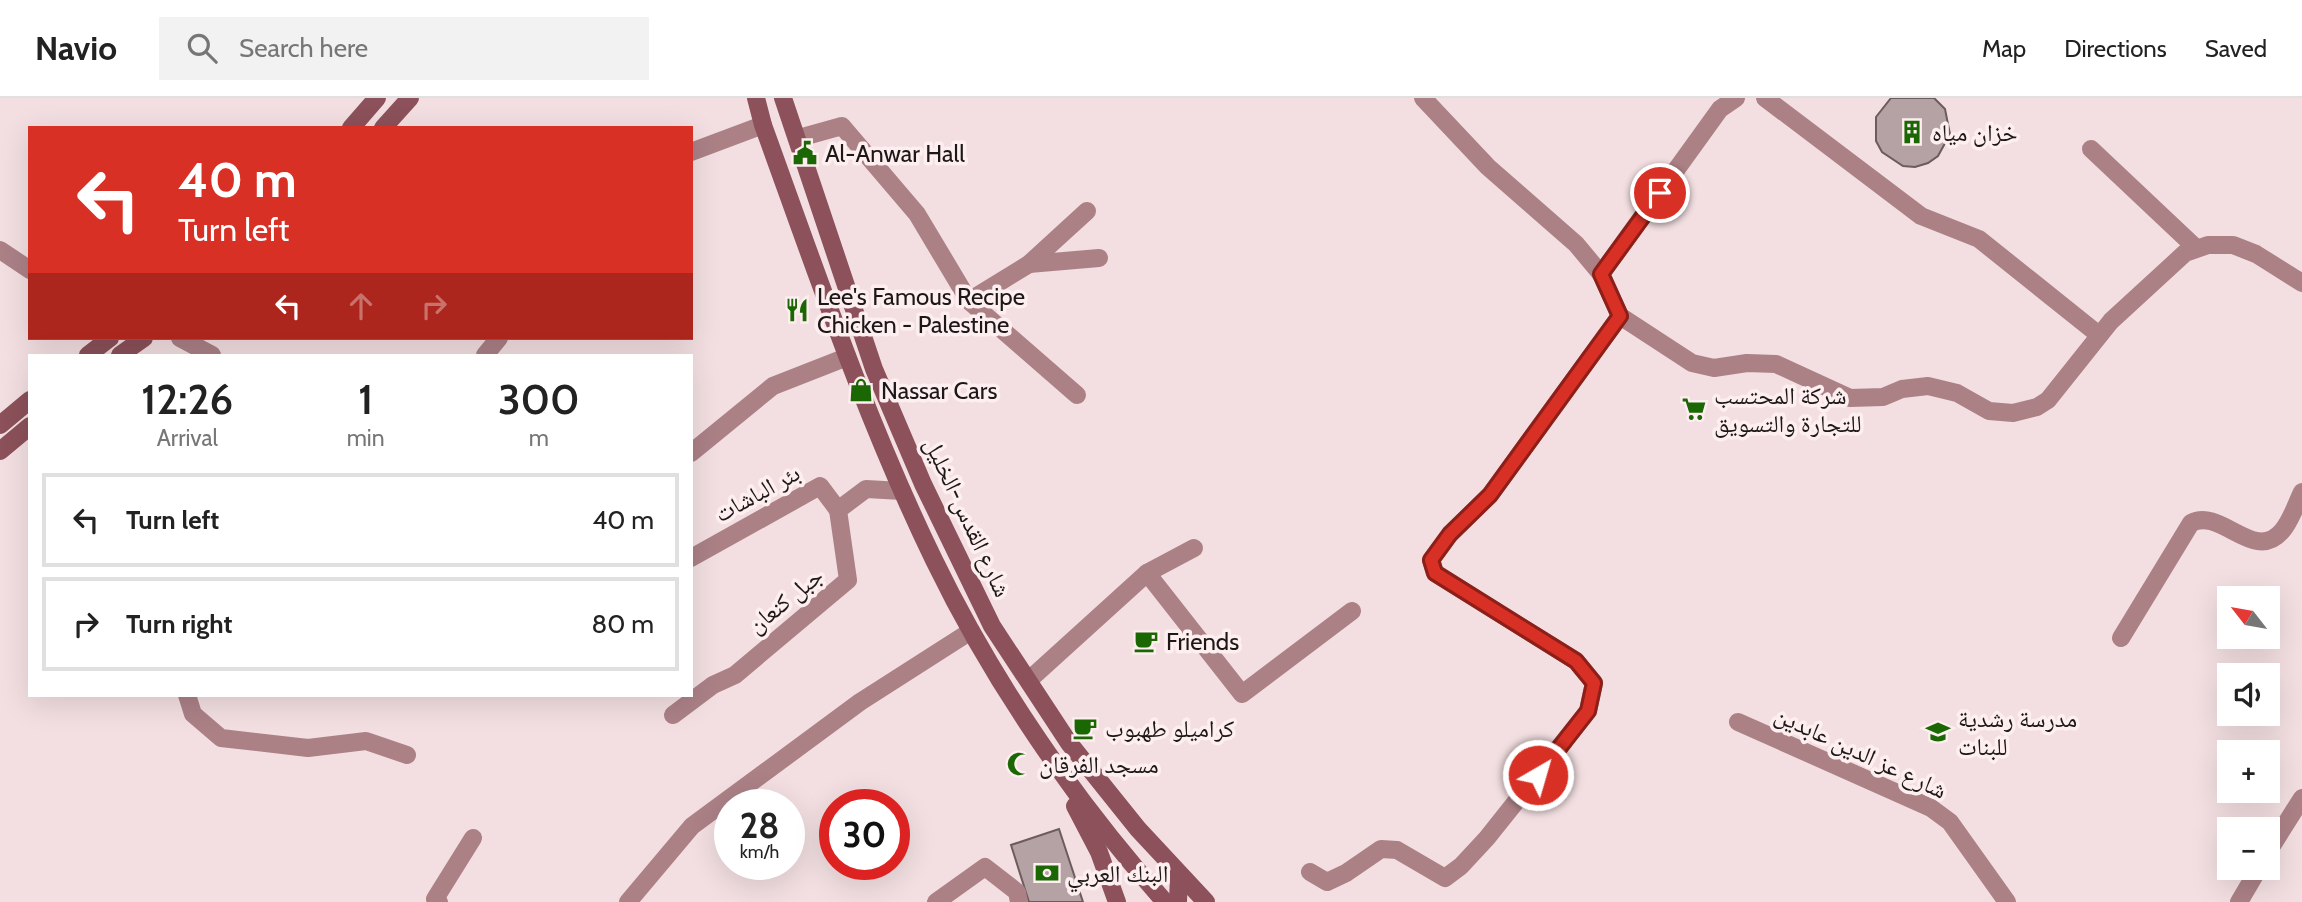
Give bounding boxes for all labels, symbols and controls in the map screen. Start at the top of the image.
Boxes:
search box [159,17,649,80]
text: Navio [35,28,117,68]
icon: search [183,29,221,67]
text: Search here [239,32,368,64]
text: Map [1982,34,2026,63]
text: Directions [2064,34,2167,63]
text: Saved [2205,34,2267,63]
building icon: خزان مياه [1898,118,1926,146]
place label: خزان مياه [1932,118,2018,147]
public building icon: Al-Anwar Hall [791,139,819,167]
place label: Al-Anwar Hall [825,139,965,168]
text: 40 m [178,150,297,209]
icon: left [63,154,154,245]
pin [1630,163,1690,223]
icon: arrive [1641,174,1679,212]
text: Turn left [178,210,289,249]
place label: Lee's Famous Recipe Chicken - Palestine [817,282,1025,339]
icon: left [269,287,307,325]
icon: ahead [342,287,380,325]
icon: right [415,287,453,325]
restaurant icon: Lee's Famous Recipe Chicken - Palestine [783,296,811,324]
text: 12:26 [141,373,233,425]
text: 1 [358,373,373,425]
text: 300 [498,373,580,425]
shop icon: Nassar Cars [847,376,875,404]
place label: Nassar Cars [881,376,997,405]
place label: شركة المحتسب للتجارة والتسويق [1714,381,1862,438]
supermarket icon: شركة المحتسب للتجارة والتسويق [1680,395,1708,423]
text: Arrival [157,424,218,452]
text: min [347,424,385,452]
text: m [529,424,549,452]
street label: شارع القدس-الخليل [918,433,1018,602]
street label: بئر الباشات [709,458,805,528]
icon: left [67,501,105,539]
text: Turn left [126,504,219,536]
text: 40 m [592,504,654,536]
street label: جبل كنعان [741,561,829,639]
north arrow [2217,586,2280,649]
map controls [2217,586,2280,880]
icon: right [67,605,105,643]
text: Turn right [126,608,232,640]
text: 80 m [591,608,654,640]
cafe icon: Friends [1132,627,1160,655]
place label: Friends [1166,627,1239,656]
button: sound [2217,663,2280,726]
street label: شارع عز الدين عابدين [1770,699,1952,805]
place label: مدرسة رشدية للبنات [1958,704,2077,761]
cafe icon: كراميلو طهبوب [1071,714,1099,742]
place label: كراميلو طهبوب [1105,714,1234,743]
school or university icon: مدرسة رشدية للبنات [1924,718,1952,746]
position arrow [1501,738,1575,812]
button: + [2217,740,2280,803]
mosque icon: مسجد الفرقان [1005,750,1033,778]
place label: مسجد الفرقان [1039,750,1159,779]
speed limit sign: 30 [819,789,910,880]
text: 28 [740,804,779,847]
button: − [2217,817,2280,880]
text: km/h [740,841,779,863]
bank icon: البنك العربي [1033,859,1061,887]
place label: البنك العربي [1067,859,1168,893]

